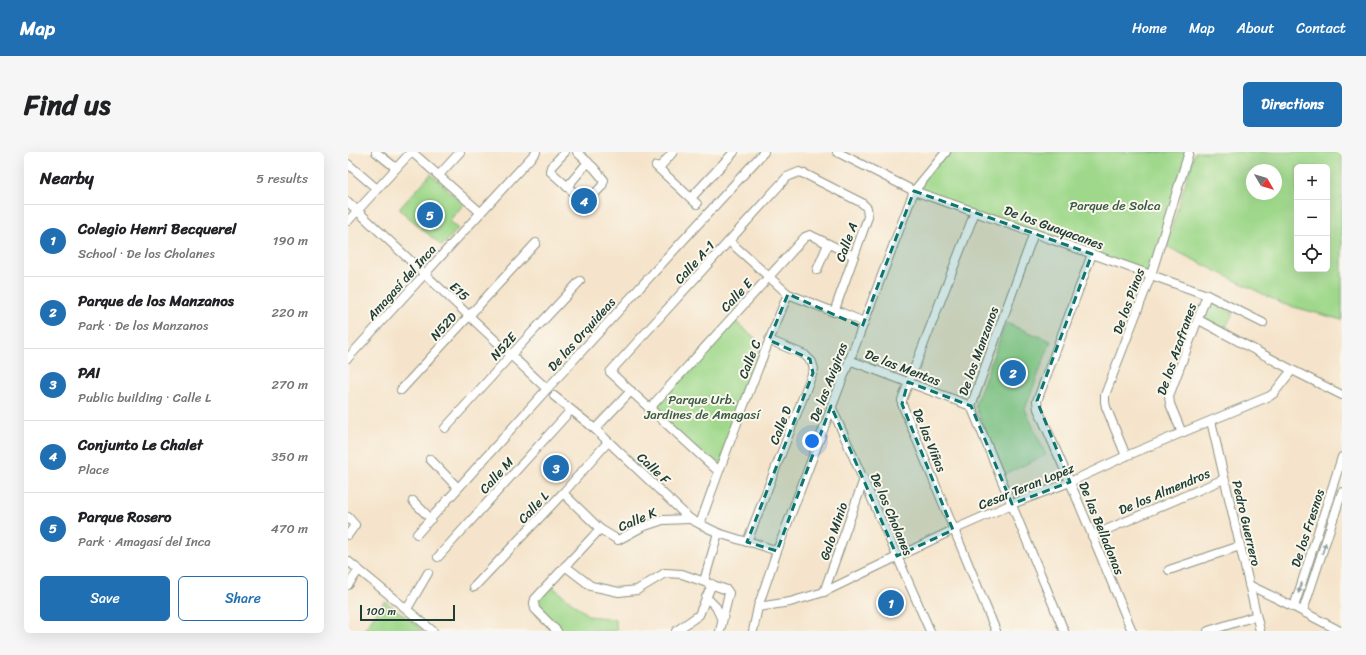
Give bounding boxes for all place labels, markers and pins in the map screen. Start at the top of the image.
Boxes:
pin: 4 [571,186,597,216]
pin: 5 [417,200,443,230]
pin: 2 [1000,358,1026,388]
pin: 3 [543,453,569,483]
pin: 1 [878,588,904,618]

